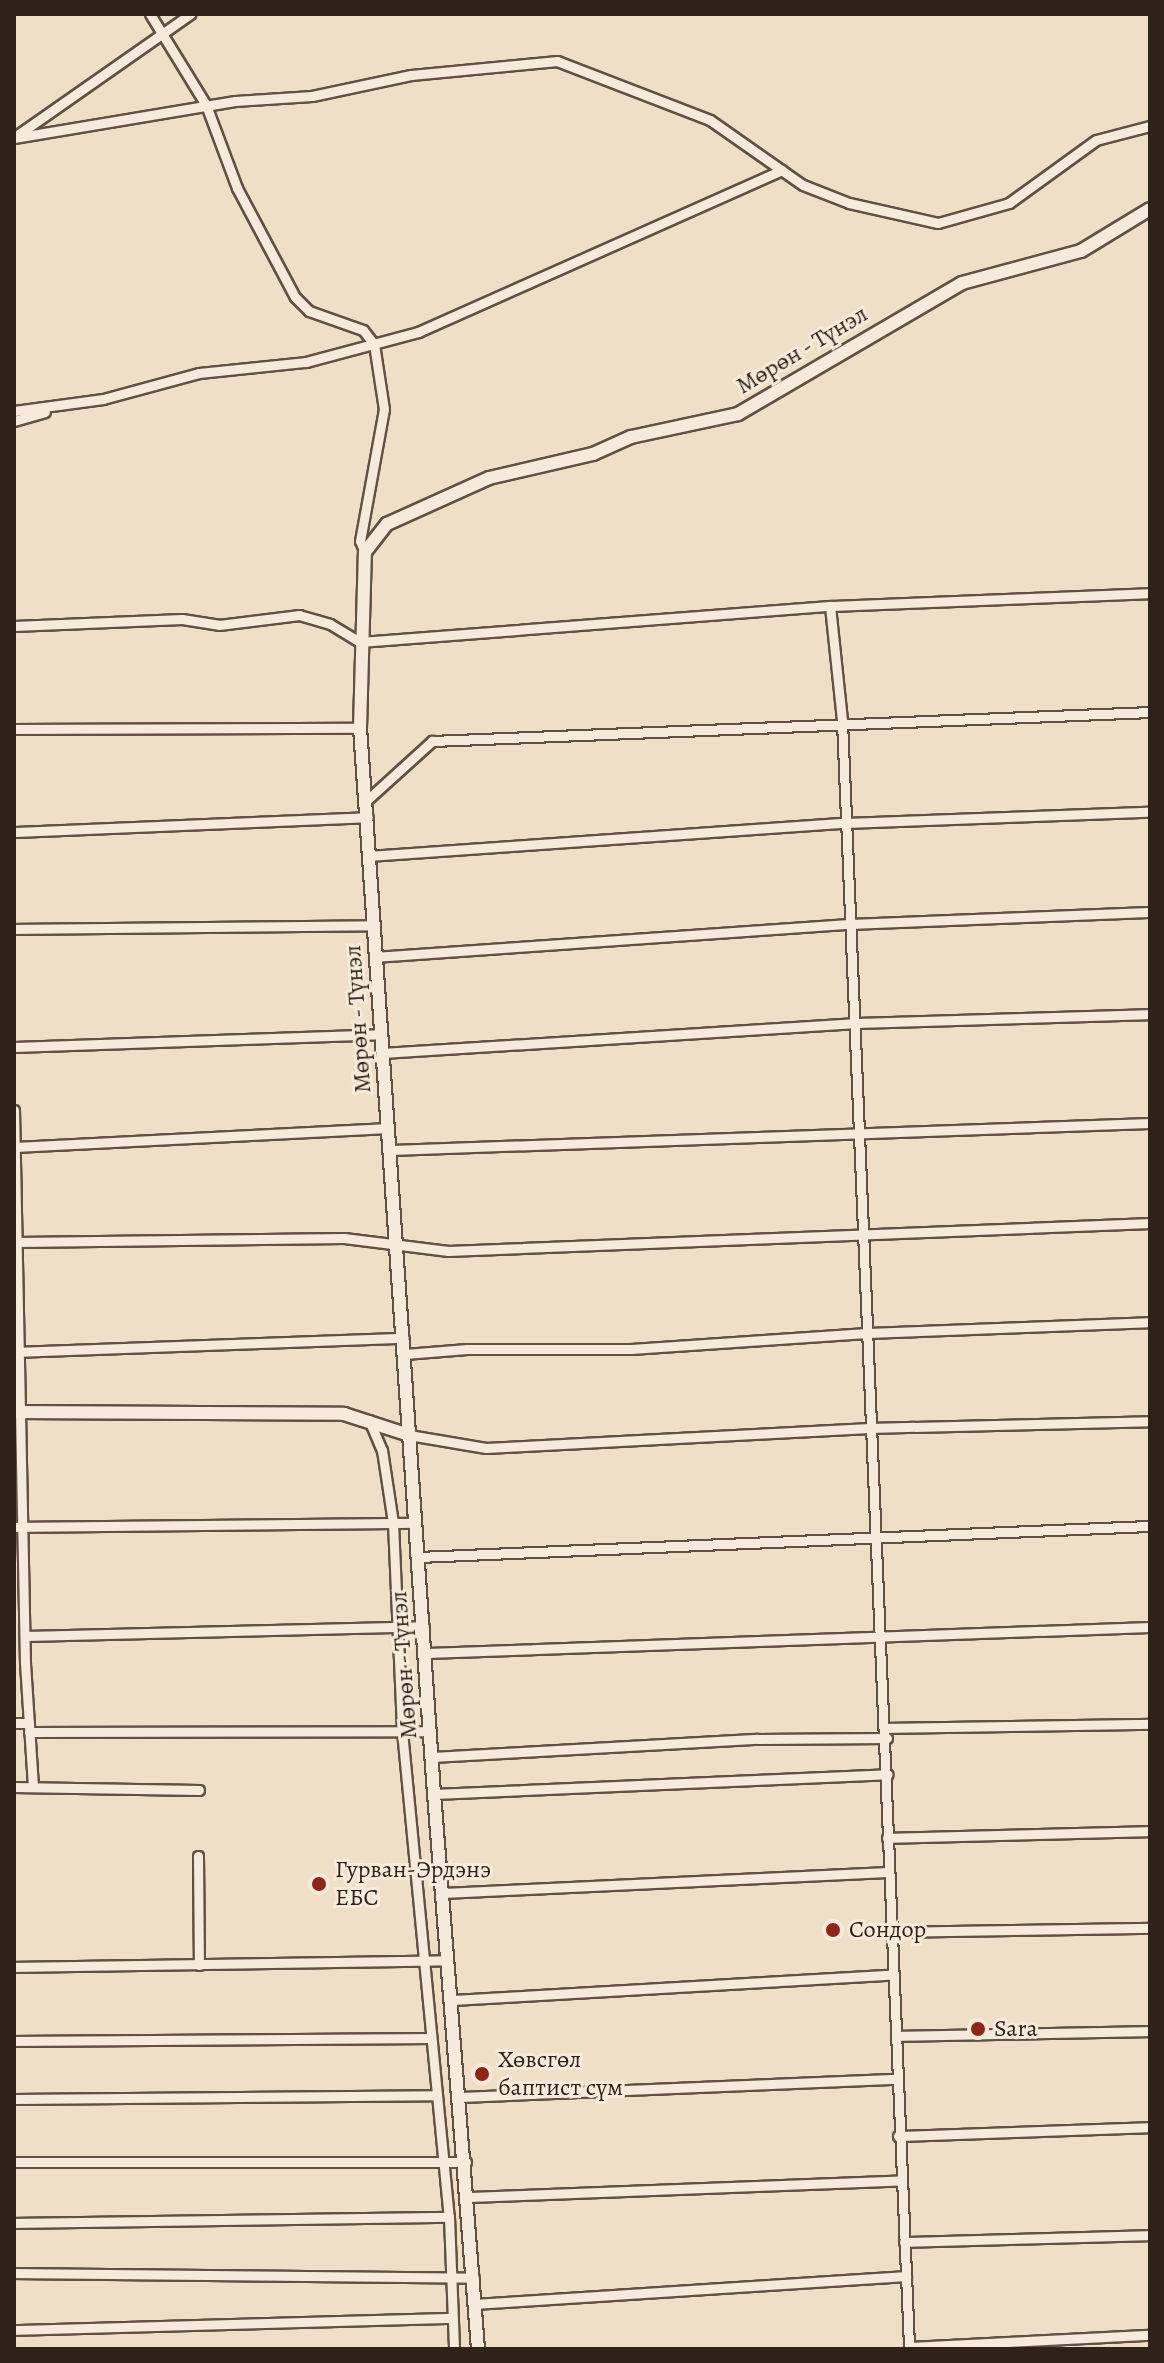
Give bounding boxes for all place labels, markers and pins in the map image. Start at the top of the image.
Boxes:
place label: Гурван-Эрдэнэ ЕБС [335,1856,491,1912]
marker: Гурван-Эрдэнэ ЕБС [310,1875,328,1893]
place label: Сондор [849,1916,926,1944]
marker: Сондор [824,1921,842,1939]
place label: Sara [994,2015,1038,2043]
marker: Sara [969,2020,987,2038]
place label: Хөвсгөл баптист сүм [498,2046,623,2102]
marker: Хөвсгөл баптист сүм [473,2065,491,2083]

